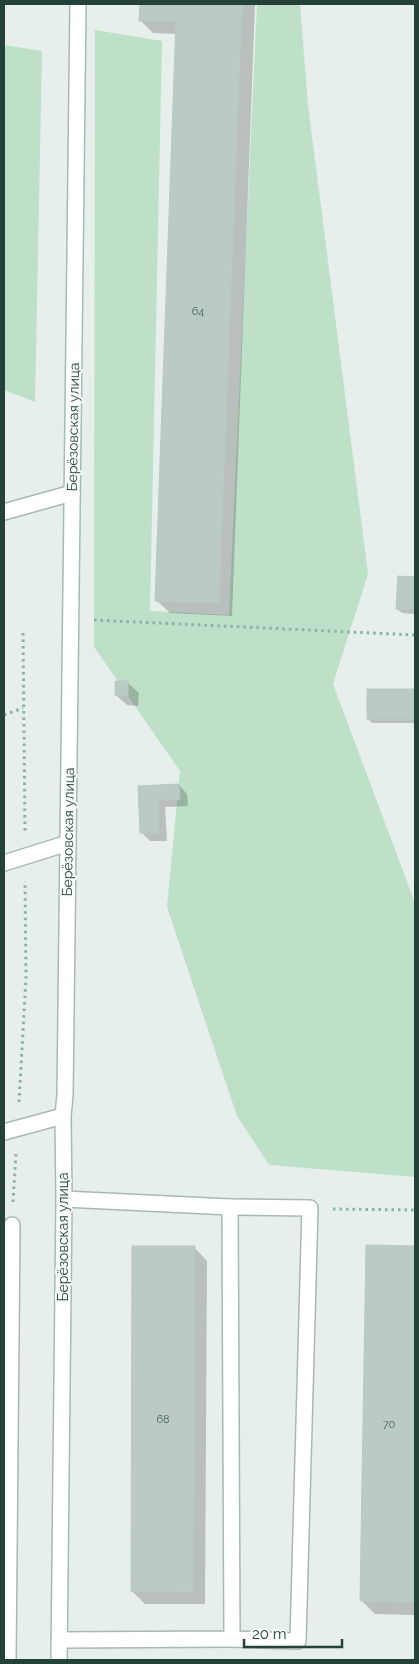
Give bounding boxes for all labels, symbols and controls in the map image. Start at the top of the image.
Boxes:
house number: 64 [192,305,204,318]
street label: Берёзовская улица [64,362,82,492]
street label: Берёзовская улица [59,767,77,897]
street label: Берёзовская улица [55,1172,71,1302]
house number: 68 [156,1413,170,1426]
house number: 70 [383,1418,396,1431]
scale bar [244,1616,342,1648]
text: 20 m [252,1625,287,1643]

